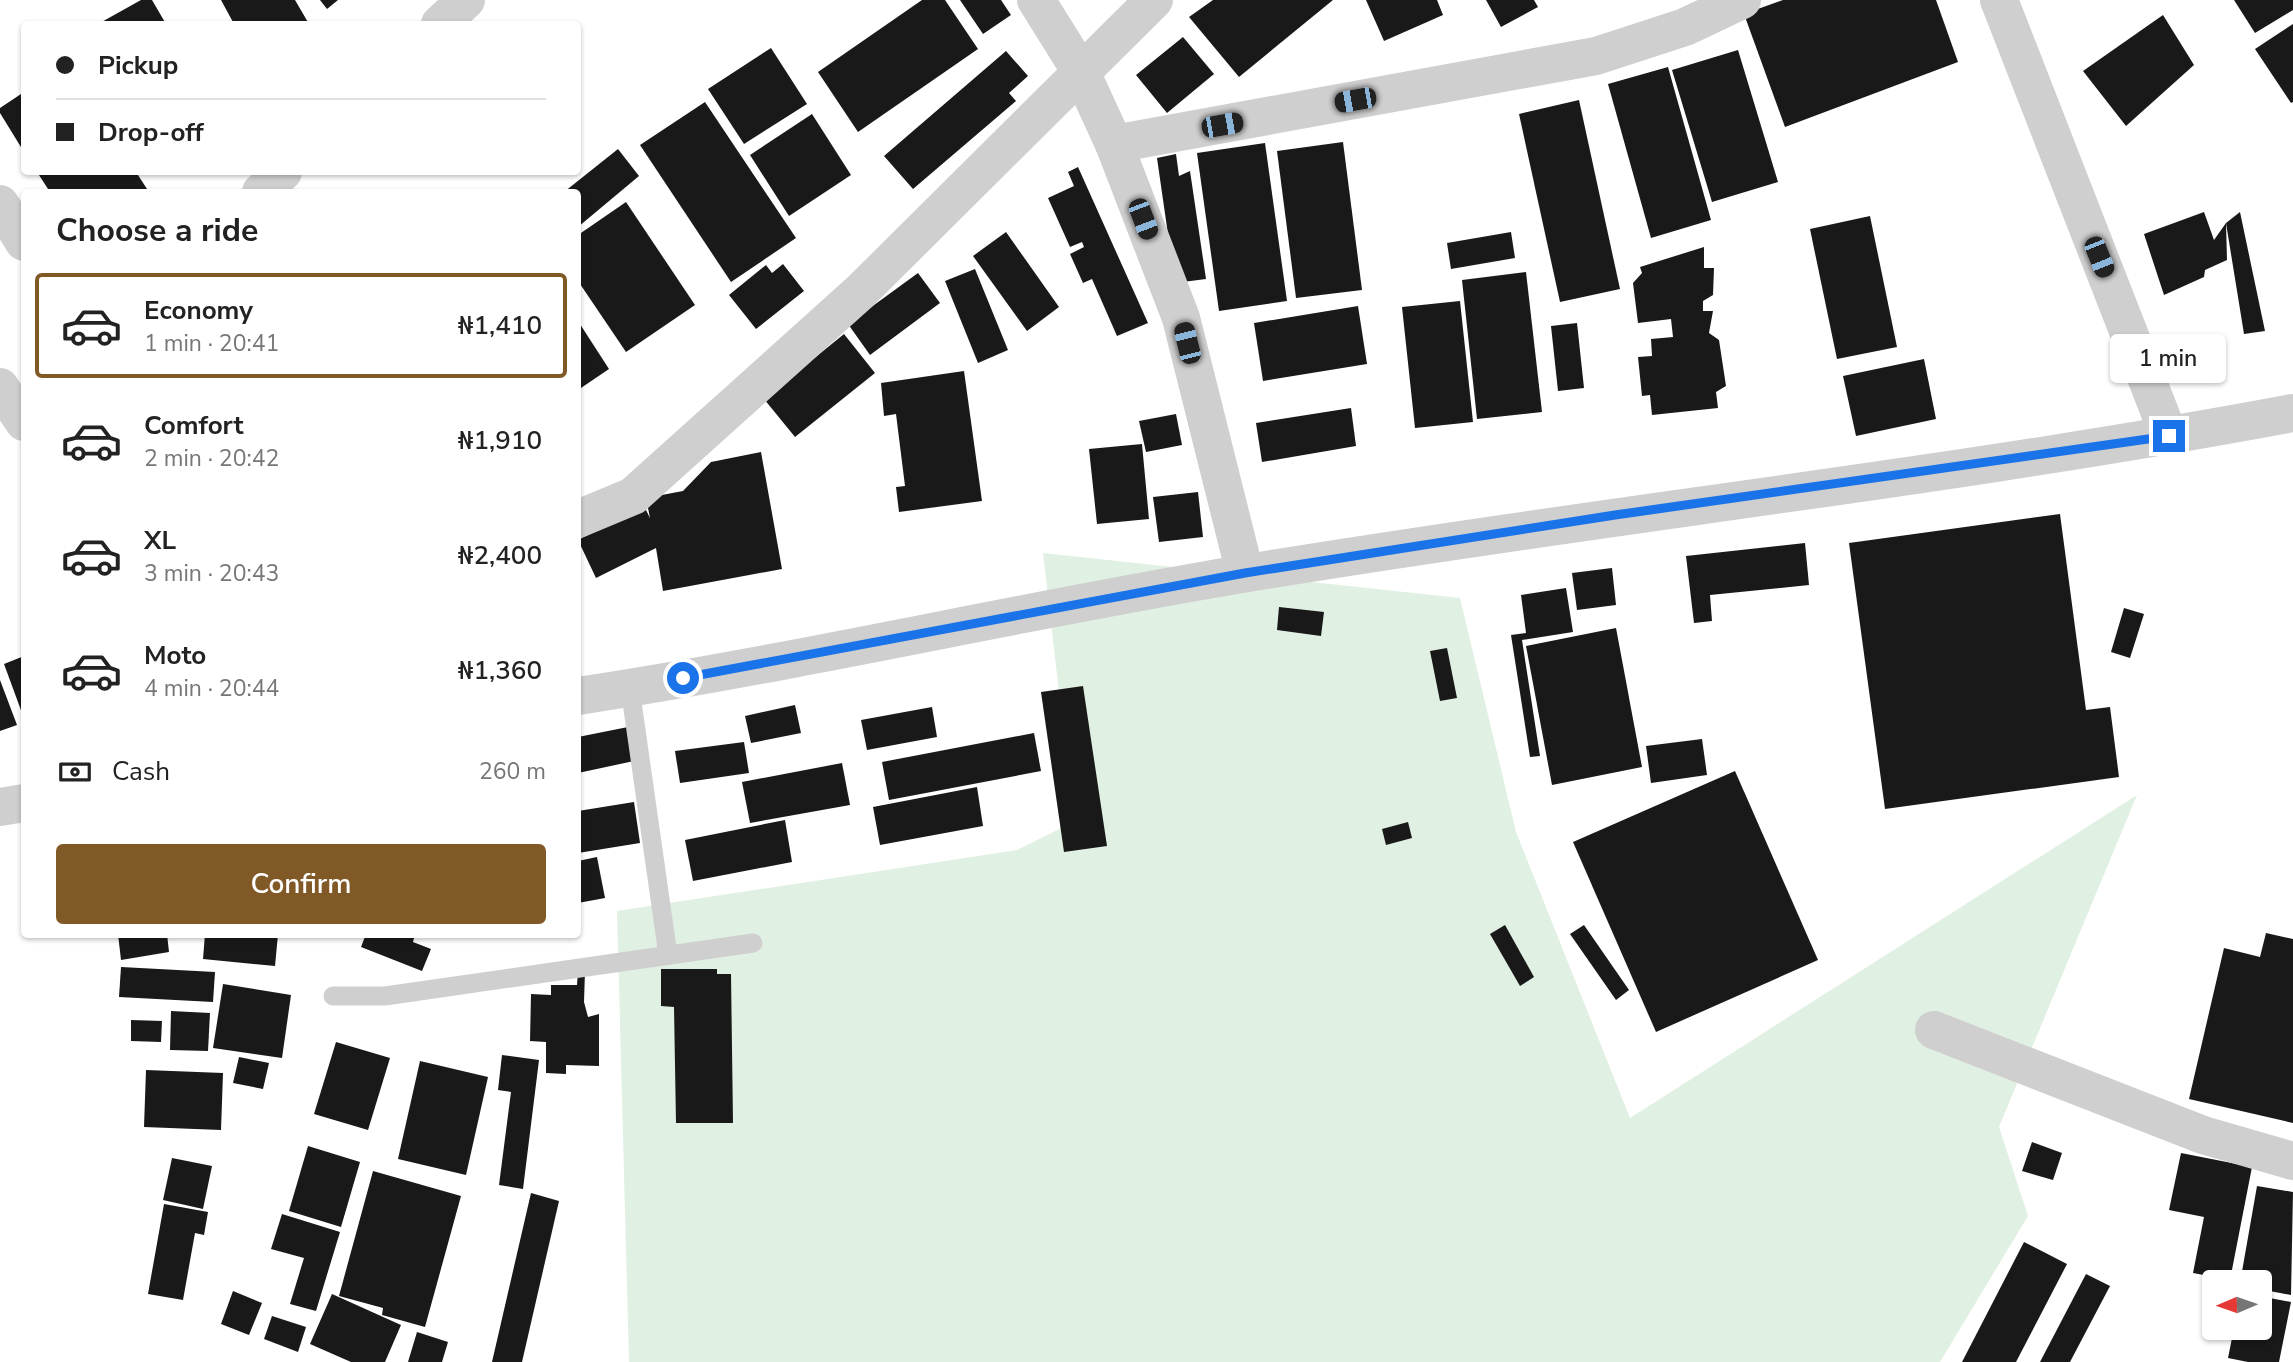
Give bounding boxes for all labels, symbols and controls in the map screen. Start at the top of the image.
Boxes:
text: Pickup [98,48,178,83]
car [1333,86,1378,114]
car [1200,111,1245,139]
text: Drop-off [98,115,204,150]
car [1126,196,1161,242]
text: Choose a ride [56,209,258,252]
car [2082,234,2117,280]
text: Economy [144,293,253,328]
icon: car [60,294,123,357]
text: ₦1,410 [458,308,542,343]
car [1172,320,1203,366]
text: 1 min · 20:41 [144,328,279,359]
callout: 1 min [2111,334,2227,384]
text: 1 min [2139,343,2197,374]
text: Comfort [144,408,244,443]
icon: car [60,409,123,472]
route end [2153,420,2185,452]
text: ₦1,910 [458,423,542,458]
text: 2 min · 20:42 [144,443,279,474]
text: XL [144,523,176,558]
icon: car [60,524,123,587]
text: ₦2,400 [458,538,542,573]
text: 3 min · 20:43 [144,558,279,589]
text: Moto [144,638,206,673]
icon: car [60,639,123,702]
text: ₦1,360 [458,653,542,688]
route start [667,662,699,694]
text: 4 min · 20:44 [144,673,279,704]
icon: cash [56,753,94,791]
text: Cash [112,754,170,789]
text: 260 m [479,756,546,787]
button: Confirm [56,844,546,924]
north arrow [2202,1270,2272,1340]
map controls [2202,1270,2272,1340]

